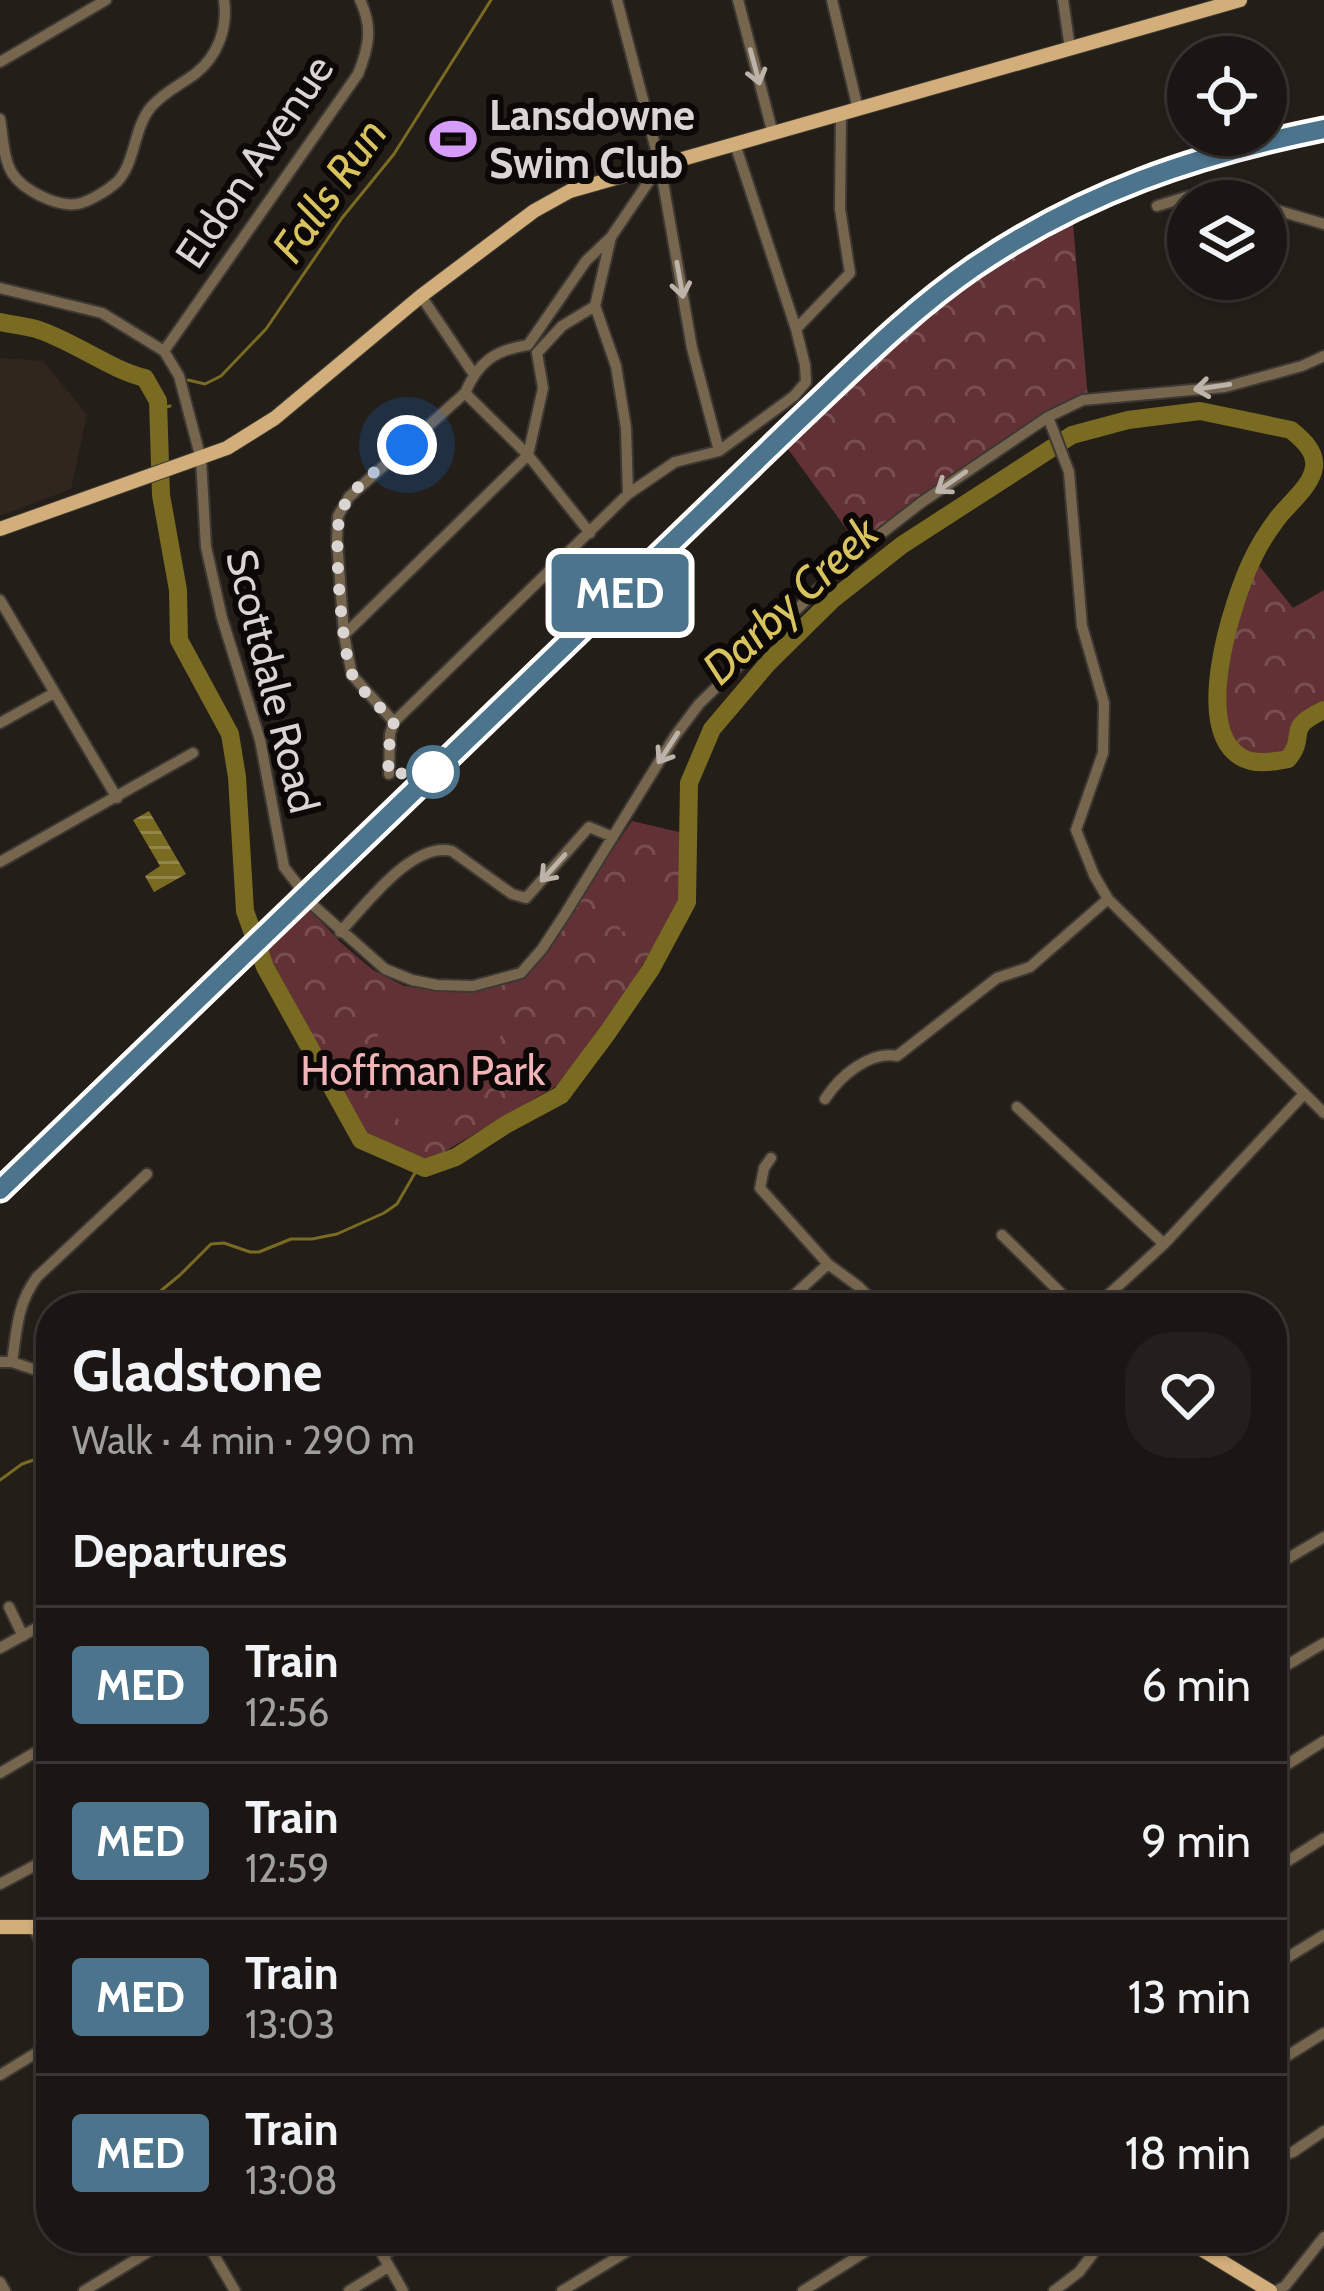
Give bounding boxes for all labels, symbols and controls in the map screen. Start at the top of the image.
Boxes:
map controls [1167,36,1287,300]
button: locate [1167,36,1287,156]
street label: Eldon Avenue [164,45,344,277]
one-way arrow [745,47,767,85]
place label: Lansdowne Swim Club [489,89,695,189]
water label: Falls Run [260,108,398,272]
sports icon: Lansdowne Swim Club [428,114,478,164]
button: layers [1167,180,1287,300]
one-way arrow [670,260,693,299]
one-way arrow [1193,377,1232,399]
your location [377,415,437,475]
one-way arrow [935,469,968,494]
water label: Darby Creek [691,504,890,695]
street label: Scottdale Road [215,544,331,818]
line badge: MED [551,554,689,632]
text: MED [576,567,664,619]
one-way arrow [656,730,681,764]
unlabelled marker [408,747,458,797]
one-way arrow [540,852,567,883]
park label: Hoffman Park [300,1044,546,1096]
button: heart [1125,1332,1251,1458]
text: Gladstone [72,1336,322,1405]
text: Walk · 4 min · 290 m [72,1416,415,1464]
text: Departures [72,1524,287,1578]
text: Train [245,1634,339,1688]
text: 6 min [1141,1658,1251,1712]
text: MED [96,1659,185,1711]
text: 12:56 [245,1688,329,1736]
text: Train [245,1790,339,1844]
text: 9 min [1141,1814,1251,1868]
text: MED [96,1815,185,1867]
text: 12:59 [245,1844,329,1892]
text: Train [245,1946,339,2000]
text: 13 min [1128,1970,1251,2024]
text: MED [96,1971,185,2023]
text: 13:03 [245,2000,335,2048]
text: Train [245,2102,339,2156]
text: 18 min [1125,2126,1251,2180]
text: MED [96,2127,185,2179]
text: 13:08 [245,2156,338,2204]

